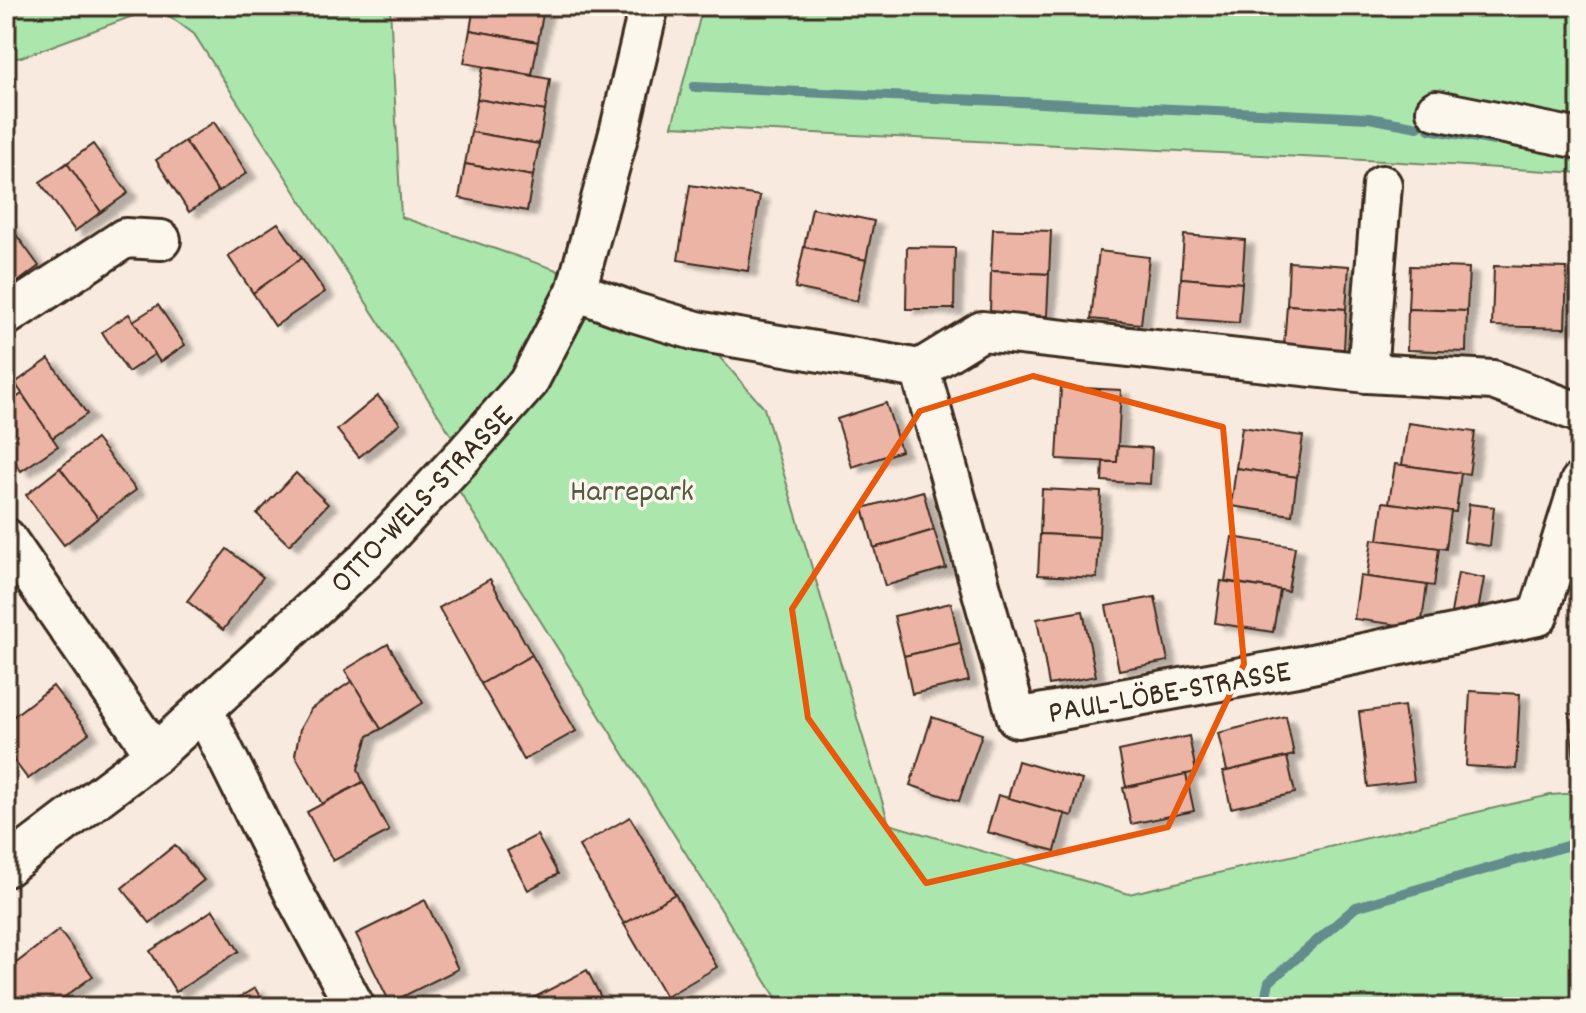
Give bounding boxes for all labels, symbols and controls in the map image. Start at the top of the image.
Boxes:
street label: OTTO-WELS-STRASSE [321,396,526,606]
park label: Harrepark [570,471,694,517]
street label: PAUL-LÖBE-STRASSE [1045,651,1295,739]

